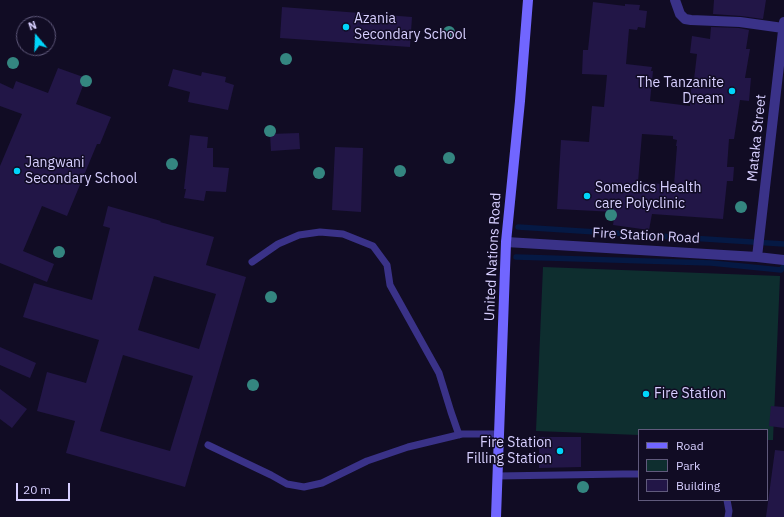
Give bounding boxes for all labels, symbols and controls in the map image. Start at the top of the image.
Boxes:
place label: Azania Secondary School [354,11,466,44]
north arrow [16,16,56,56]
text: N [26,18,38,34]
marker: Azania Secondary School [341,22,351,32]
place label: The Tanzanite Dream [637,75,724,108]
marker: The Tanzanite Dream [727,86,737,96]
street label: Mataka Street [744,94,770,182]
place label: Jangwani Secondary School [25,155,137,188]
marker: Jangwani Secondary School [12,166,22,176]
place label: Somedics Health care Polyclinic [595,180,701,212]
marker: Somedics Health care Polyclinic [582,191,592,201]
street label: United Nations Road [481,192,505,322]
street label: Fire Station Road [592,225,700,247]
place label: Fire Station [654,386,726,402]
marker: Fire Station [641,389,651,399]
legend [638,429,768,501]
place label: Fire Station Filling Station [466,435,552,468]
text: Road [676,438,704,453]
marker: Fire Station Filling Station [555,446,565,456]
text: Park [676,458,700,473]
scale bar [18,475,72,501]
text: Building [676,478,720,493]
text: 20 m [23,482,51,497]

